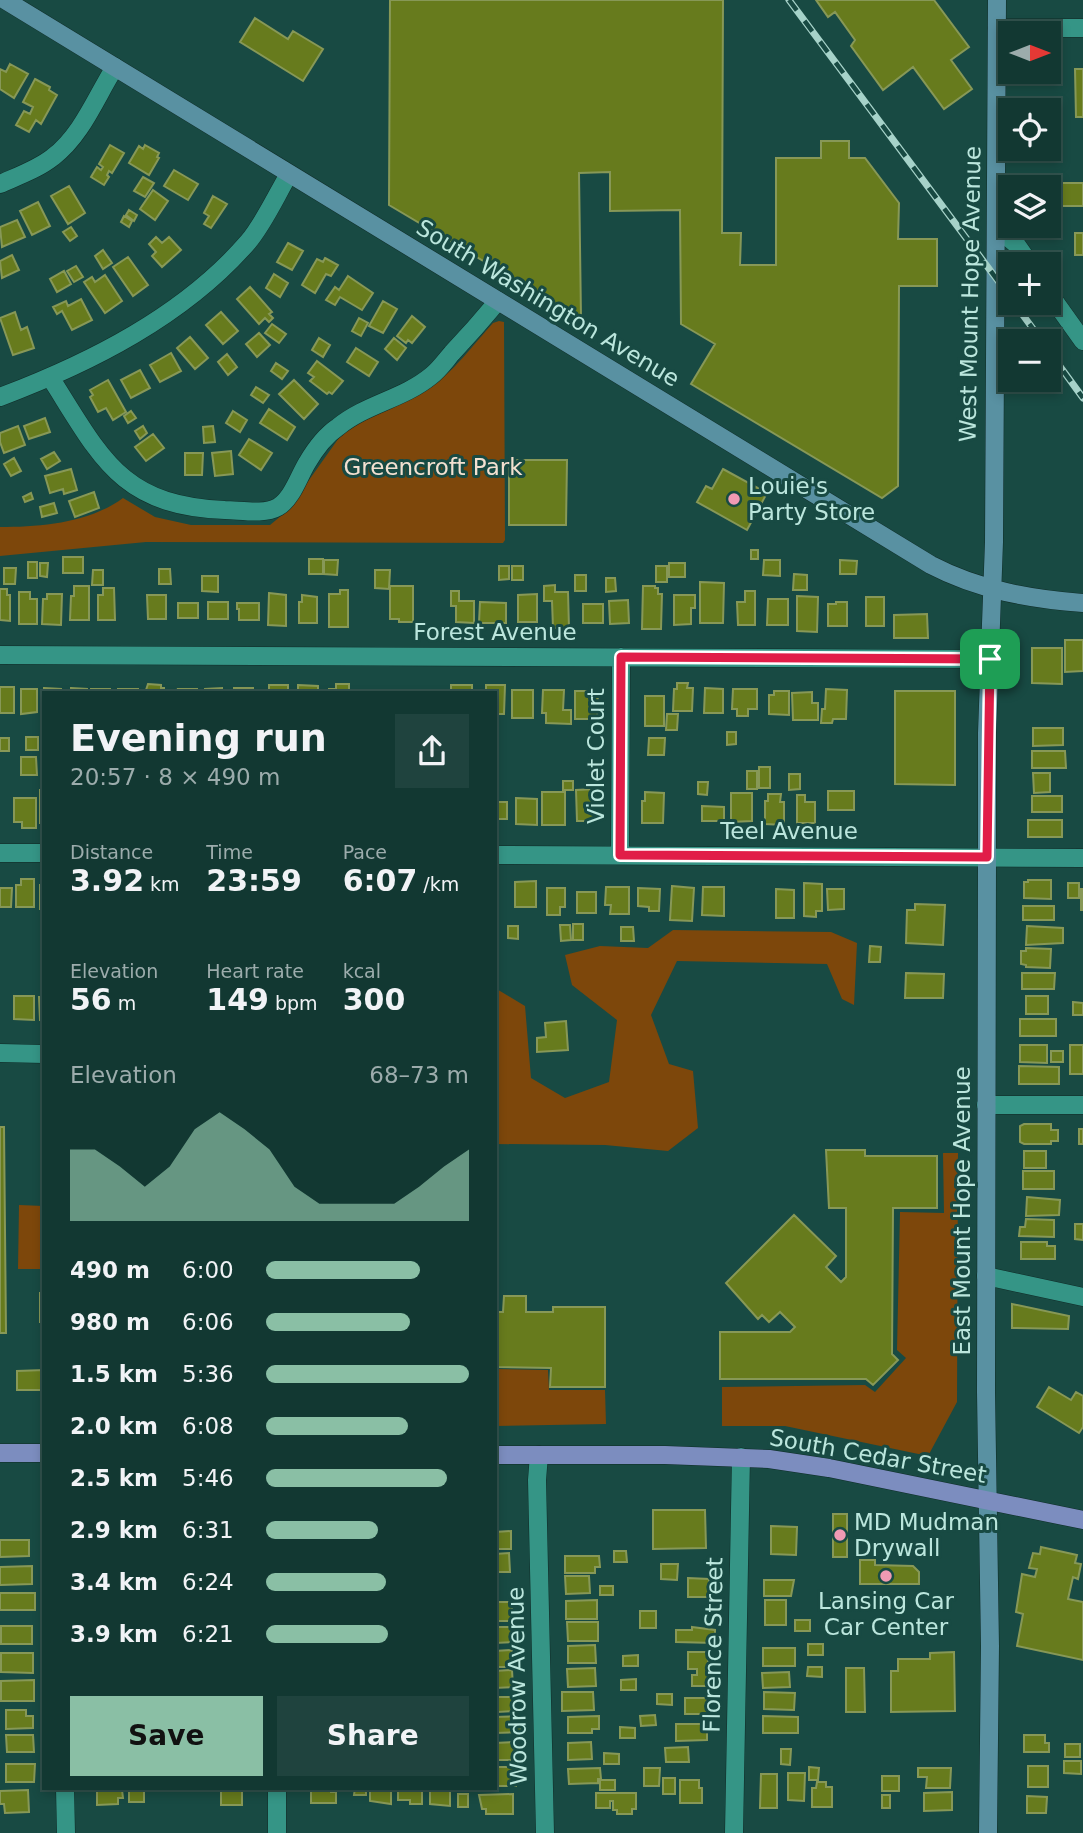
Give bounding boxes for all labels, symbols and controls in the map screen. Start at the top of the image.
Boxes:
north arrow [998,21,1060,84]
map controls [998,21,1061,392]
button: locate [998,98,1061,161]
street label: West Mount Hope Avenue [954,146,986,442]
button: layers [998,175,1061,238]
street label: South Washington Avenue [412,214,684,392]
button: + [998,252,1061,315]
button: − [998,329,1061,392]
park label: Greencroft Park [343,454,523,480]
place label: Louie's Party Store [748,473,875,525]
marker: Louie's Party Store [726,491,742,507]
street label: Forest Avenue [413,619,577,645]
pin [960,629,1020,689]
icon: arrive [971,640,1009,678]
street label: Violet Court [583,688,609,824]
button: share [395,714,469,788]
text: Evening run [70,716,327,760]
text: 20:57 · 8 × 490 m [70,764,280,790]
street label: Teel Avenue [719,818,858,844]
text: Distance [70,841,153,863]
text: Time [206,841,253,863]
text: Pace [343,841,387,863]
text: 3.92 [70,863,144,898]
text: 23:59 [206,863,302,898]
text: 6:07 [343,863,417,898]
text: km [144,873,180,895]
text: /km [417,873,459,895]
text: Elevation [70,960,158,982]
text: Heart rate [206,960,304,982]
text: kcal [343,960,381,982]
text: 56 [70,982,112,1017]
text: 149 [206,982,269,1017]
text: 300 [343,982,405,1017]
text: m [112,992,136,1014]
text: bpm [269,992,318,1014]
text: Elevation [70,1062,177,1088]
text: 68–73 m [369,1062,469,1088]
street label: East Mount Hope Avenue [949,1066,975,1356]
text: 490 m [70,1257,150,1283]
text: 6:00 [182,1257,234,1283]
text: 980 m [70,1309,150,1335]
text: 6:06 [182,1309,234,1335]
text: 1.5 km [70,1361,158,1387]
text: 5:36 [182,1361,234,1387]
text: 2.0 km [70,1413,158,1439]
text: 6:08 [182,1413,234,1439]
street label: South Cedar Street [768,1424,988,1488]
text: 2.5 km [70,1465,158,1491]
text: 5:46 [182,1465,234,1491]
place label: MD Mudman Drywall [854,1509,999,1561]
text: 2.9 km [70,1517,158,1543]
text: 6:31 [182,1517,234,1543]
marker: MD Mudman Drywall [832,1527,848,1543]
street label: Florence Street [698,1557,728,1733]
marker: Lansing Car Car Center [878,1568,894,1584]
text: 3.4 km [70,1569,158,1595]
text: 6:24 [182,1569,234,1595]
street label: Woodrow Avenue [502,1586,532,1786]
place label: Lansing Car Car Center [818,1588,955,1640]
text: 3.9 km [70,1621,158,1647]
text: 6:21 [182,1621,234,1647]
button: Save [70,1696,263,1776]
button: Share [277,1696,469,1776]

